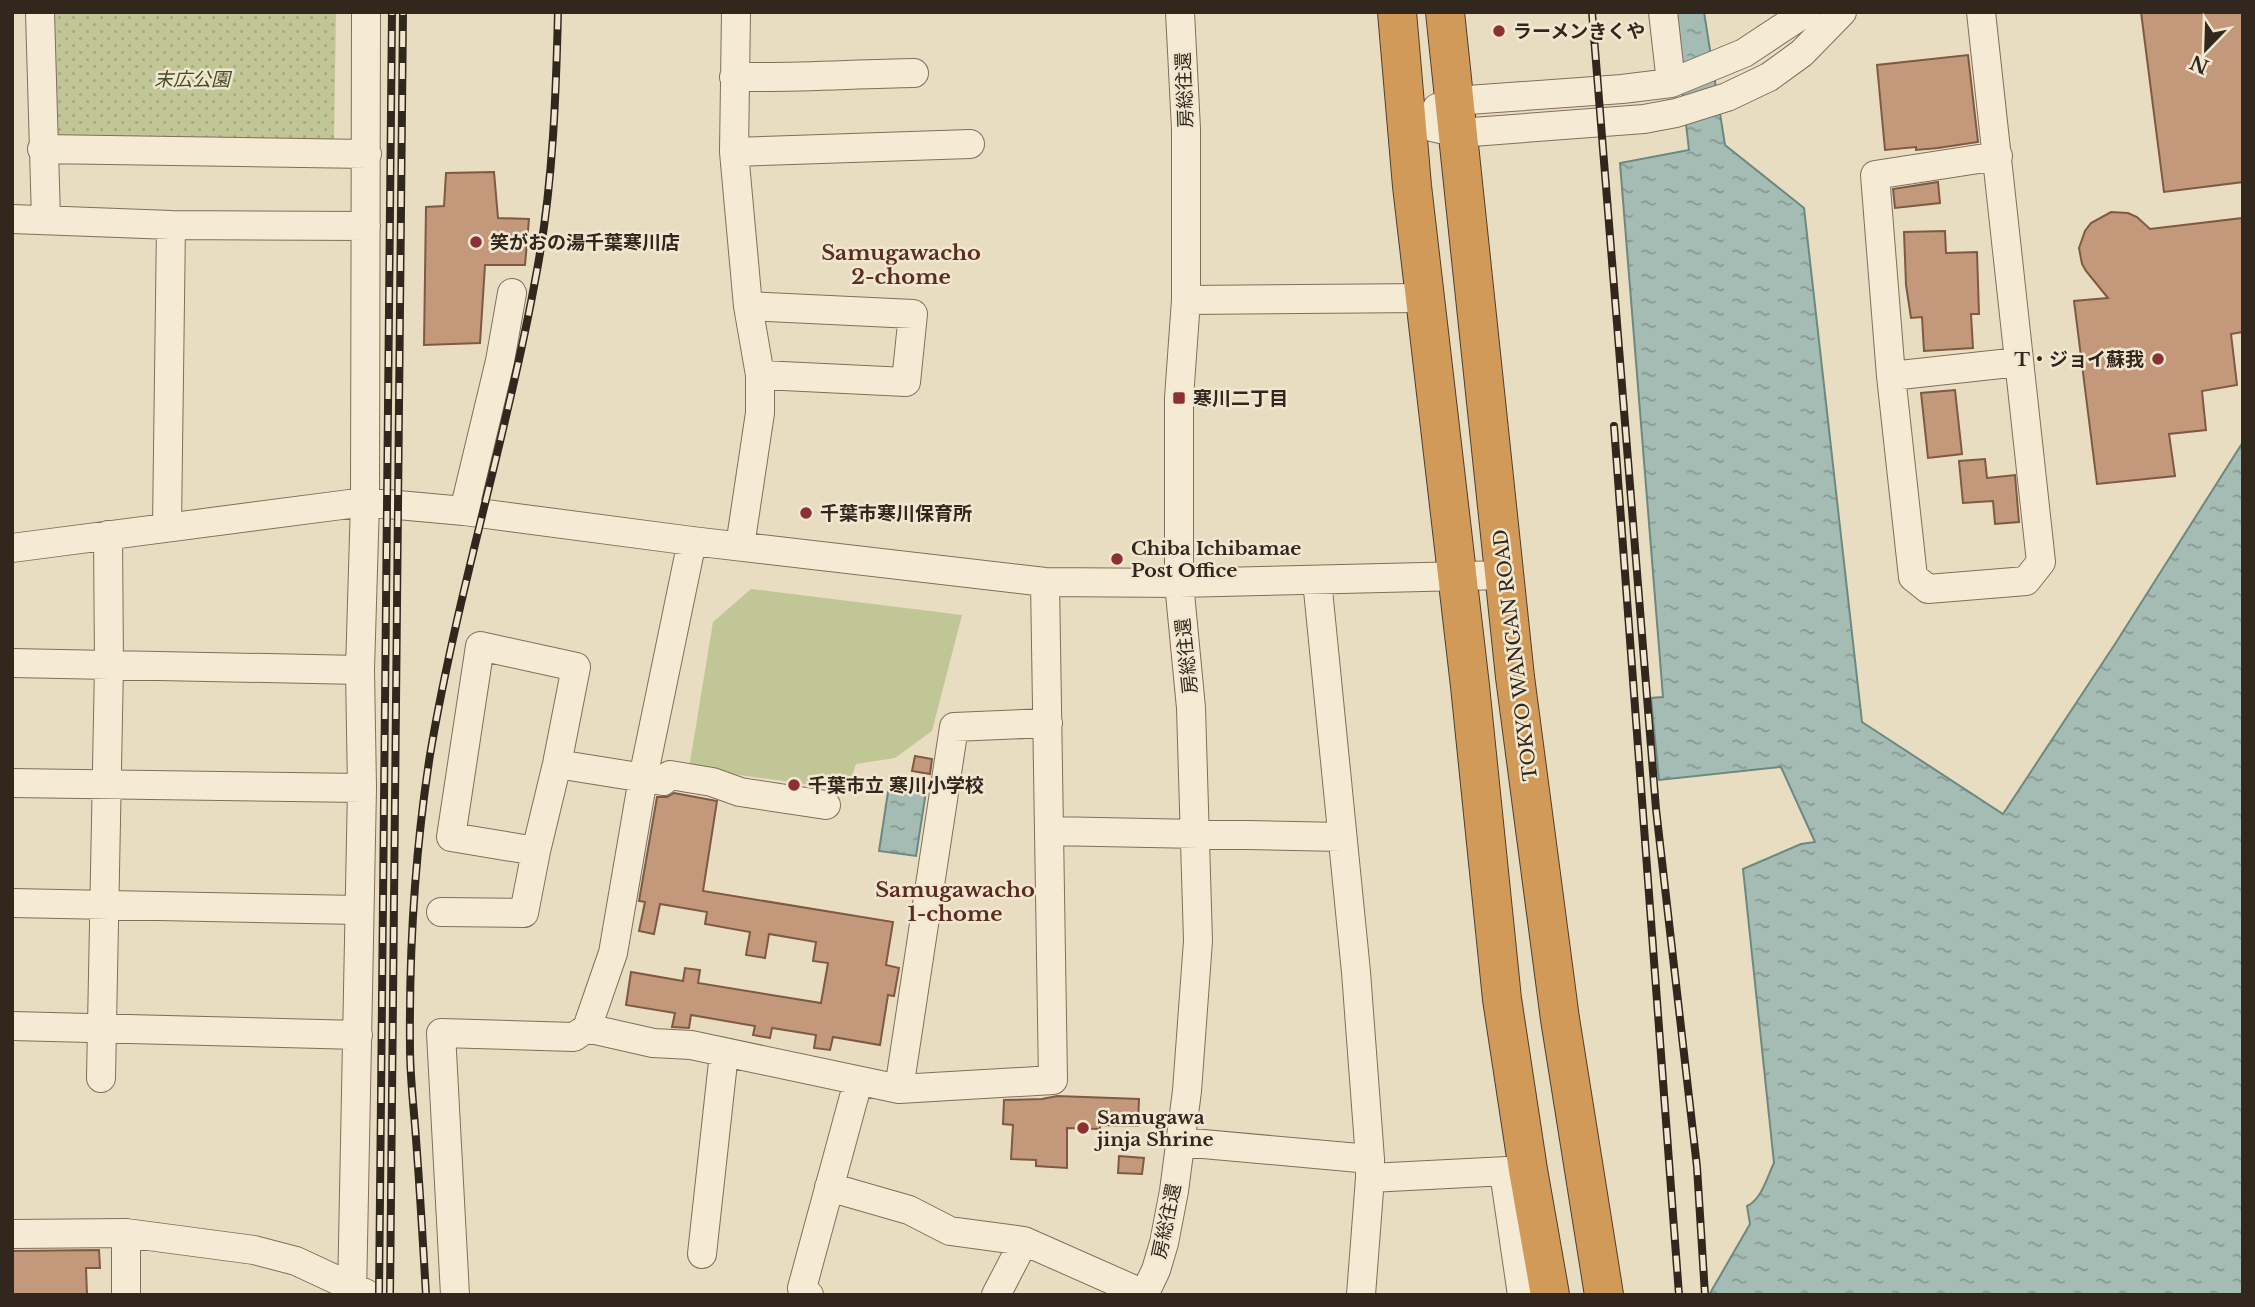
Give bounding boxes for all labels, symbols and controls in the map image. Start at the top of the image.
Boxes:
north arrow [2171,14,2241,84]
place label: ラーメンきくや [1513,20,1645,43]
marker: ラーメンきくや [1491,23,1507,39]
text: N [2187,50,2212,78]
street label: 房総往還 [1172,52,1197,128]
park label: 末広公園 [154,68,233,91]
place label: 笑がおの湯千葉寒川店 [490,231,680,254]
marker: 笑がおの湯千葉寒川店 [468,234,484,250]
district label: Samugawacho 2-chome [821,240,981,290]
place label: T・ジョイ蘇我 [2014,348,2144,371]
marker: T・ジョイ蘇我 [2150,351,2166,367]
place label: 寒川二丁目 [1193,387,1288,410]
marker: 寒川二丁目 [1171,390,1187,406]
place label: 千葉市寒川保育所 [820,502,972,525]
marker: 千葉市寒川保育所 [798,505,814,521]
street label: TOKYO WANGAN ROAD [1489,528,1542,782]
place label: Chiba Ichibamae Post Office [1131,537,1301,582]
marker: Chiba Ichibamae Post Office [1109,551,1125,567]
street label: 房総往還 [1171,617,1202,695]
place label: 千葉市立 寒川小学校 [808,774,984,797]
marker: 千葉市立 寒川小学校 [786,777,802,793]
district label: Samugawacho 1-chome [875,877,1035,927]
place label: Samugawa jinja Shrine [1094,1106,1214,1151]
marker: Samugawa jinja Shrine [1075,1120,1091,1136]
street label: 房総往還 [1147,1182,1186,1261]

